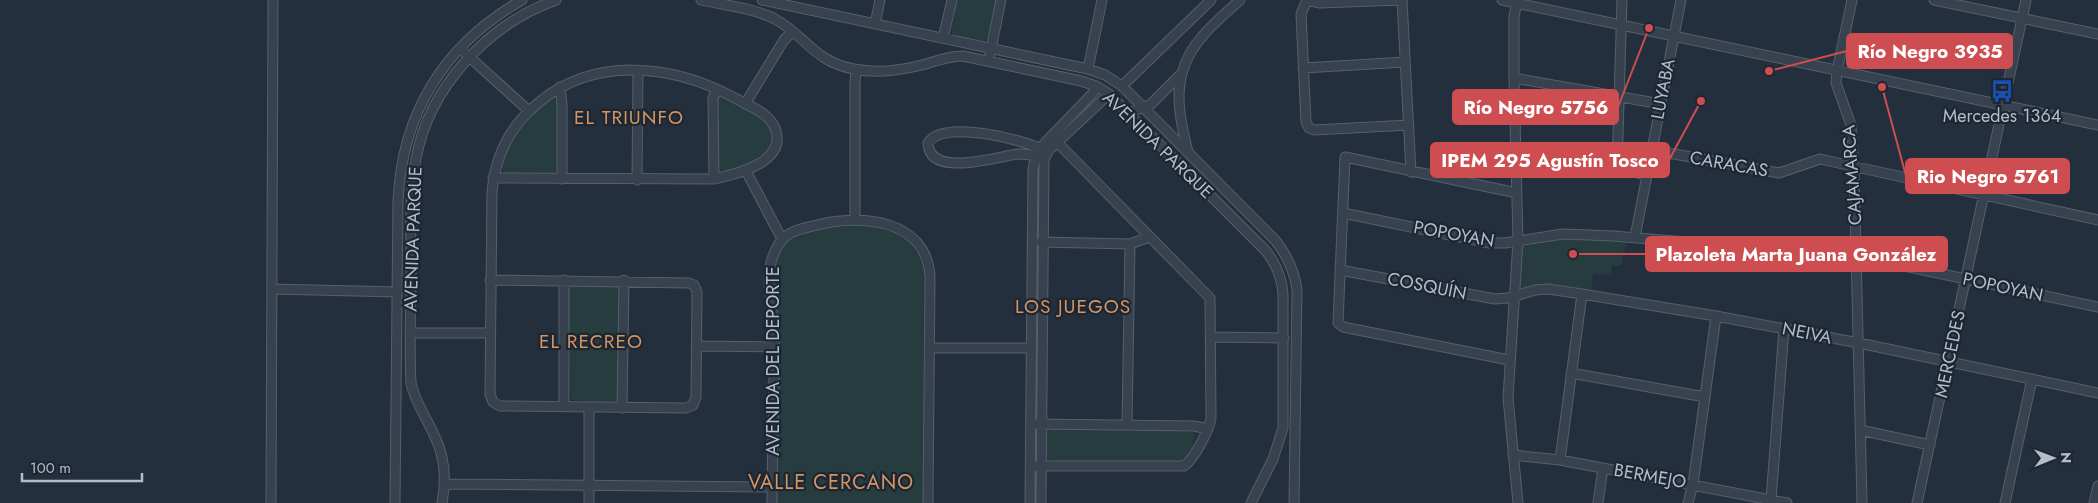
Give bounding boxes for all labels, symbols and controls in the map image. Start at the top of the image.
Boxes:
callout: Río Negro 3935 [1847,34,2012,68]
text: Río Negro 3935 [1857,38,2003,65]
street label: LUYABA [1644,56,1682,122]
bus stop icon: Mercedes 1364 [1989,78,2015,104]
street label: AVENIDA PARQUE [1097,85,1219,205]
callout: Río Negro 5756 [1453,90,1618,124]
text: Río Negro 5756 [1463,94,1609,121]
place label: Mercedes 1364 [1943,103,2061,129]
district label: EL TRIUNFO [574,104,684,131]
street label: CAJAMARCA [1836,124,1868,226]
callout: IPEM 295 Agustín Tosco [1431,143,1669,177]
street label: CARACAS [1688,144,1770,184]
text: IPEM 295 Agustín Tosco [1441,147,1659,174]
callout: Rio Negro 5761 [1906,159,2069,193]
text: Rio Negro 5761 [1917,163,2059,190]
street label: AVENIDA PARQUE [397,166,429,312]
street label: POPOYAN [1411,214,1497,254]
callout: Plazoleta Marta Juana González [1646,237,1947,271]
text: Plazoleta Marta Juana González [1656,241,1936,268]
street label: AVENIDA DEL DEPORTE [760,266,786,456]
street label: COSQUÍN [1385,266,1469,306]
street label: POPOYAN [1960,266,2046,308]
district label: LOS JUEGOS [1015,293,1131,320]
street label: MERCEDES [1928,308,1972,400]
street label: NEIVA [1780,315,1834,351]
district label: EL RECREO [539,328,643,355]
north arrow [2028,433,2078,483]
scale bar [22,450,142,482]
text: N [2056,452,2076,464]
text: 100 m [30,457,71,479]
street label: BERMEJO [1612,457,1688,495]
district label: VALLE CERCANO [748,468,914,497]

